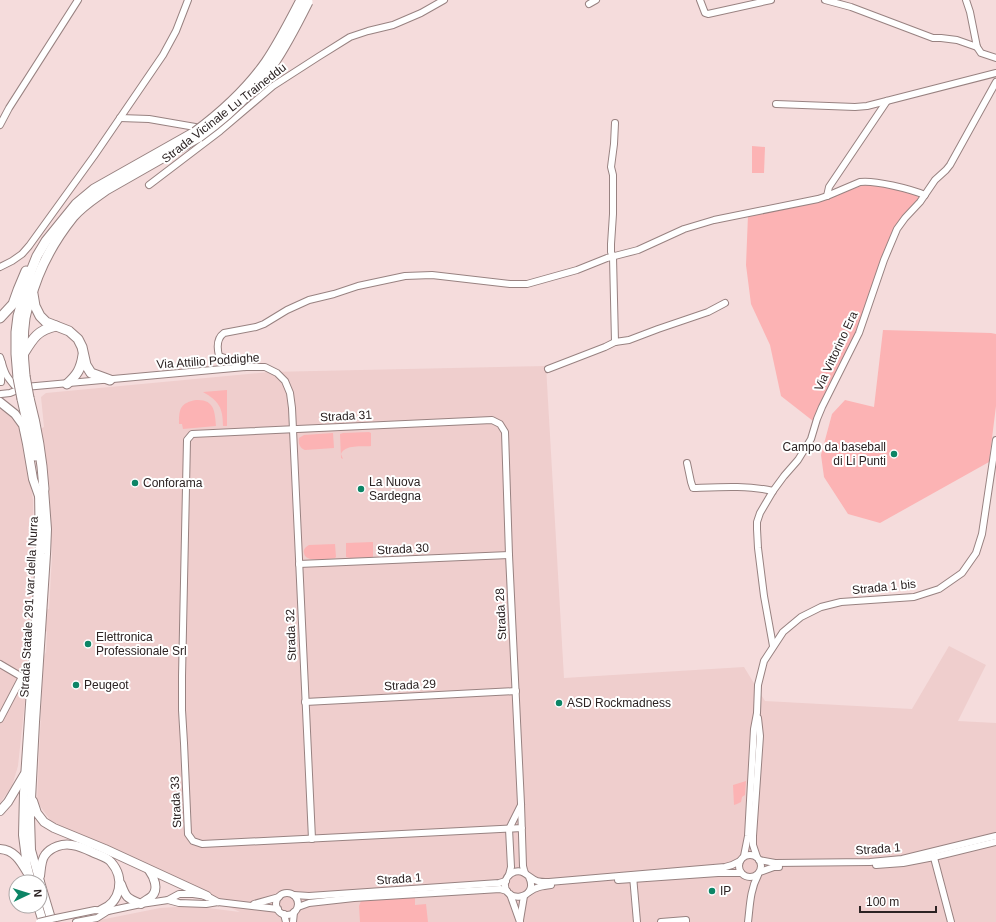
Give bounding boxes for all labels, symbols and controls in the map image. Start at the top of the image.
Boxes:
street label: Strada Vicinale Lu Traineddu [159,60,289,166]
street label: Via Vittorino Era [811,309,861,393]
street label: Via Attilio Poddighe [156,350,260,372]
street label: Strada 31 [320,408,373,424]
place label: Campo da baseball di Li Punti [783,440,886,468]
marker: Campo da baseball di Li Punti [889,449,899,459]
place label: La Nuova Sardegna [369,475,421,503]
place label: Conforama [143,476,203,490]
marker: Conforama [130,478,140,488]
marker: La Nuova Sardegna [356,484,366,494]
street label: Strada Statale 291 var della Nurra [17,516,41,698]
street label: Strada 30 [377,541,430,557]
street label: Strada 1 bis [851,577,917,597]
street label: Strada 28 [493,587,509,640]
street label: Strada 32 [283,608,299,661]
place label: Elettronica Professionale Srl [96,630,187,658]
marker: Elettronica Professionale Srl [83,639,93,649]
street label: Strada 29 [384,677,437,693]
place label: Peugeot [84,678,129,692]
marker: Peugeot [71,680,81,690]
place label: ASD Rockmadness [567,696,671,710]
marker: ASD Rockmadness [554,698,564,708]
street label: Strada 33 [168,775,184,828]
street label: Strada 1 [855,840,901,858]
street label: Strada 1 [376,870,422,888]
north arrow [8,874,48,914]
place label: IP [720,884,731,898]
marker: IP [707,886,717,896]
scale bar [860,888,936,914]
text: N [32,889,44,898]
text: 100 m [866,895,899,909]

